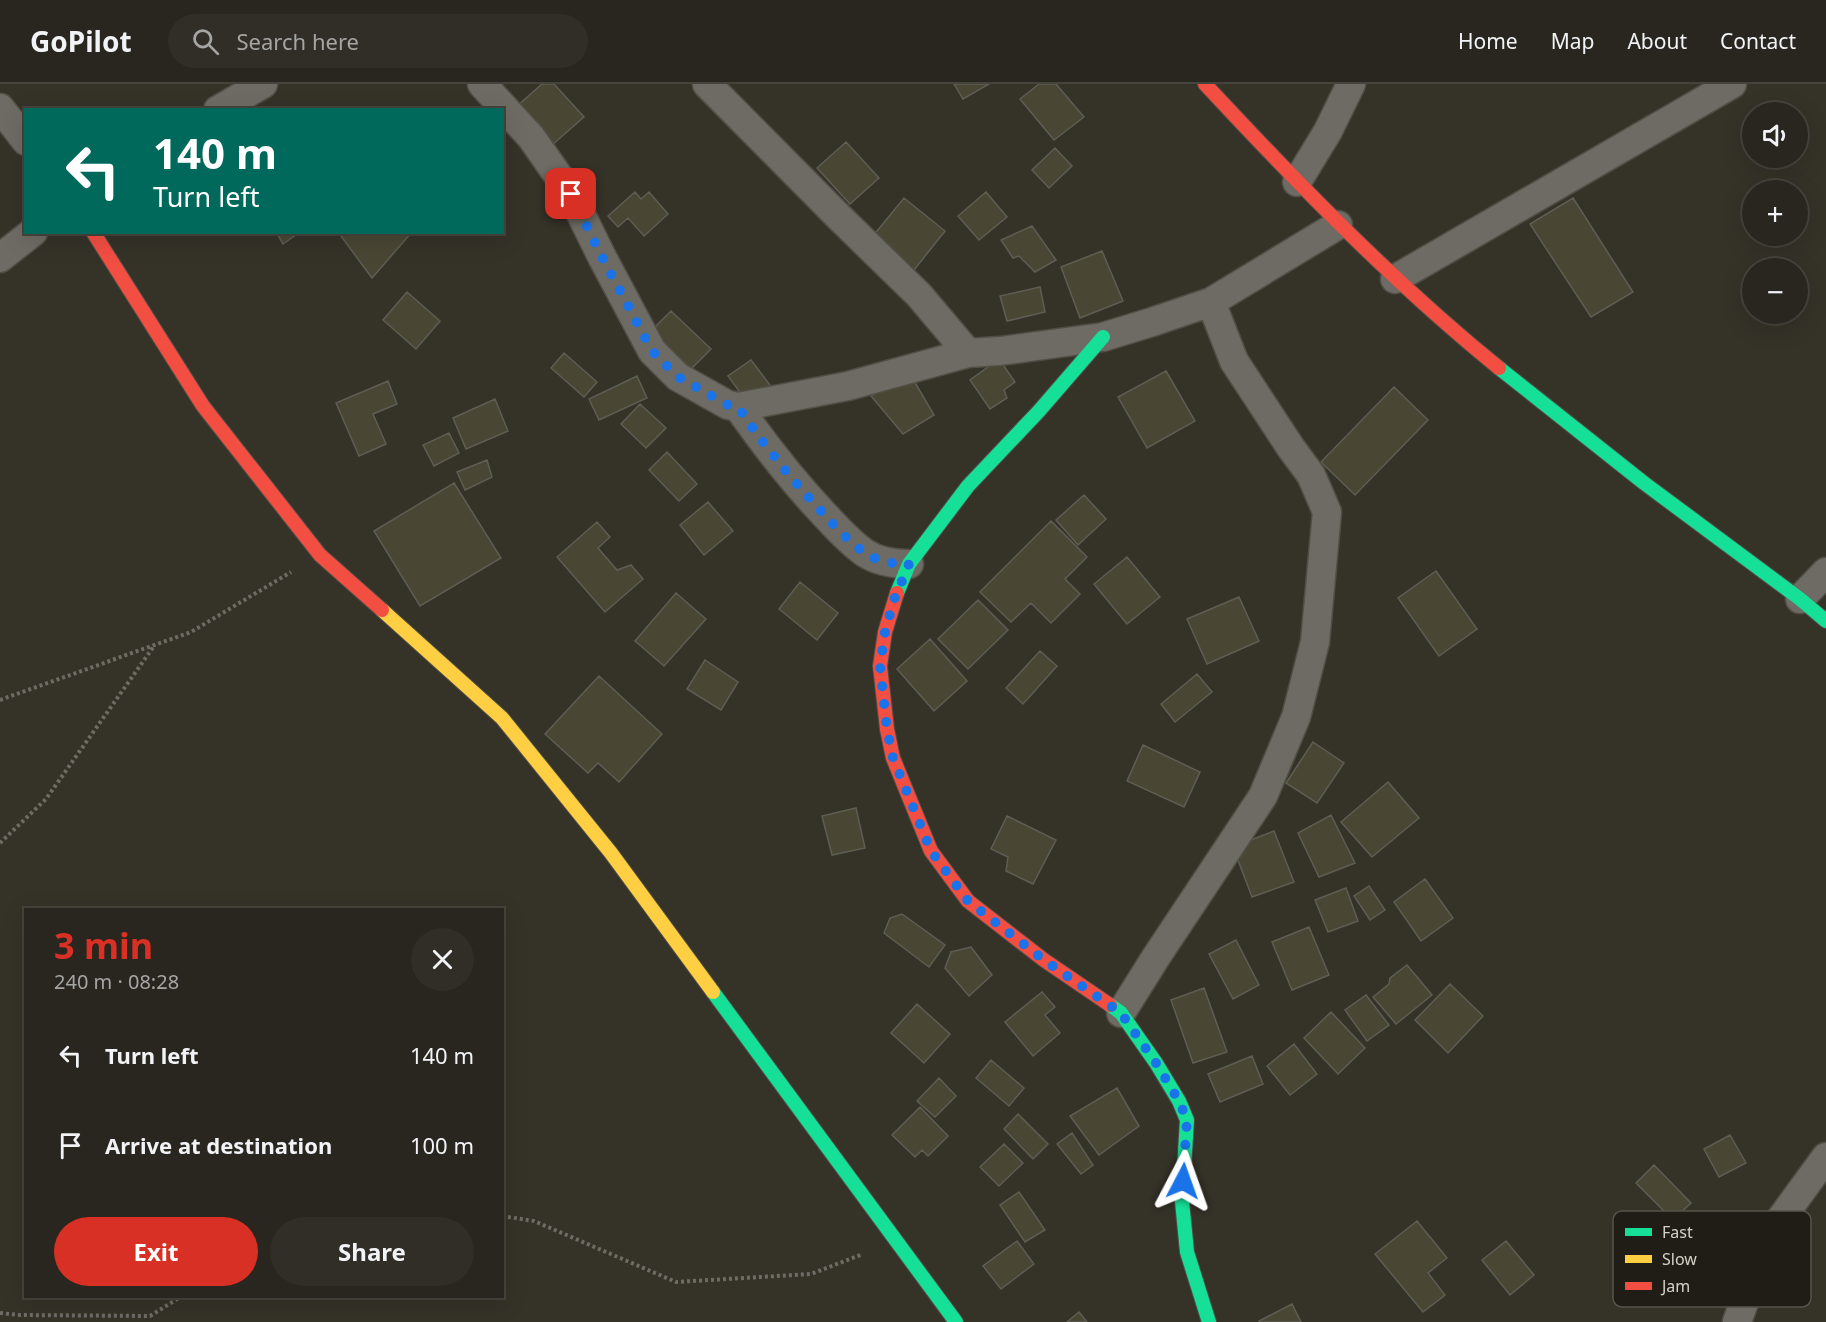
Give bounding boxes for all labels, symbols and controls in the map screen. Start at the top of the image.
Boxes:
search box [168,14,588,68]
text: GoPilot [30,22,132,60]
icon: search [189,25,222,58]
text: Search here [237,26,359,56]
text: Home [1458,27,1518,55]
text: Map [1551,27,1594,55]
text: About [1627,27,1687,55]
text: Contact [1720,27,1796,55]
map controls [1742,102,1808,324]
button: sound [1742,102,1808,168]
text: 140 m [153,124,277,181]
icon: left [54,132,132,210]
pin [545,168,596,219]
icon: arrive [554,177,587,210]
text: Turn left [153,178,259,215]
button: + [1742,180,1808,246]
button: − [1742,258,1808,324]
text: 3 min [54,921,153,970]
button: close [411,928,474,991]
text: 240 m · 08:28 [54,968,179,995]
icon: left [54,1039,87,1072]
text: Turn left [105,1040,199,1070]
text: 140 m [410,1040,474,1070]
icon: arrive [54,1129,87,1162]
text: Arrive at destination [105,1130,332,1160]
text: 100 m [410,1130,474,1160]
position arrow [1151,1149,1215,1213]
legend [1613,1211,1811,1307]
button: Exit [54,1217,258,1286]
button: Share [270,1217,474,1286]
text: Fast [1662,1221,1693,1243]
text: Slow [1662,1248,1697,1270]
text: Jam [1660,1275,1690,1297]

